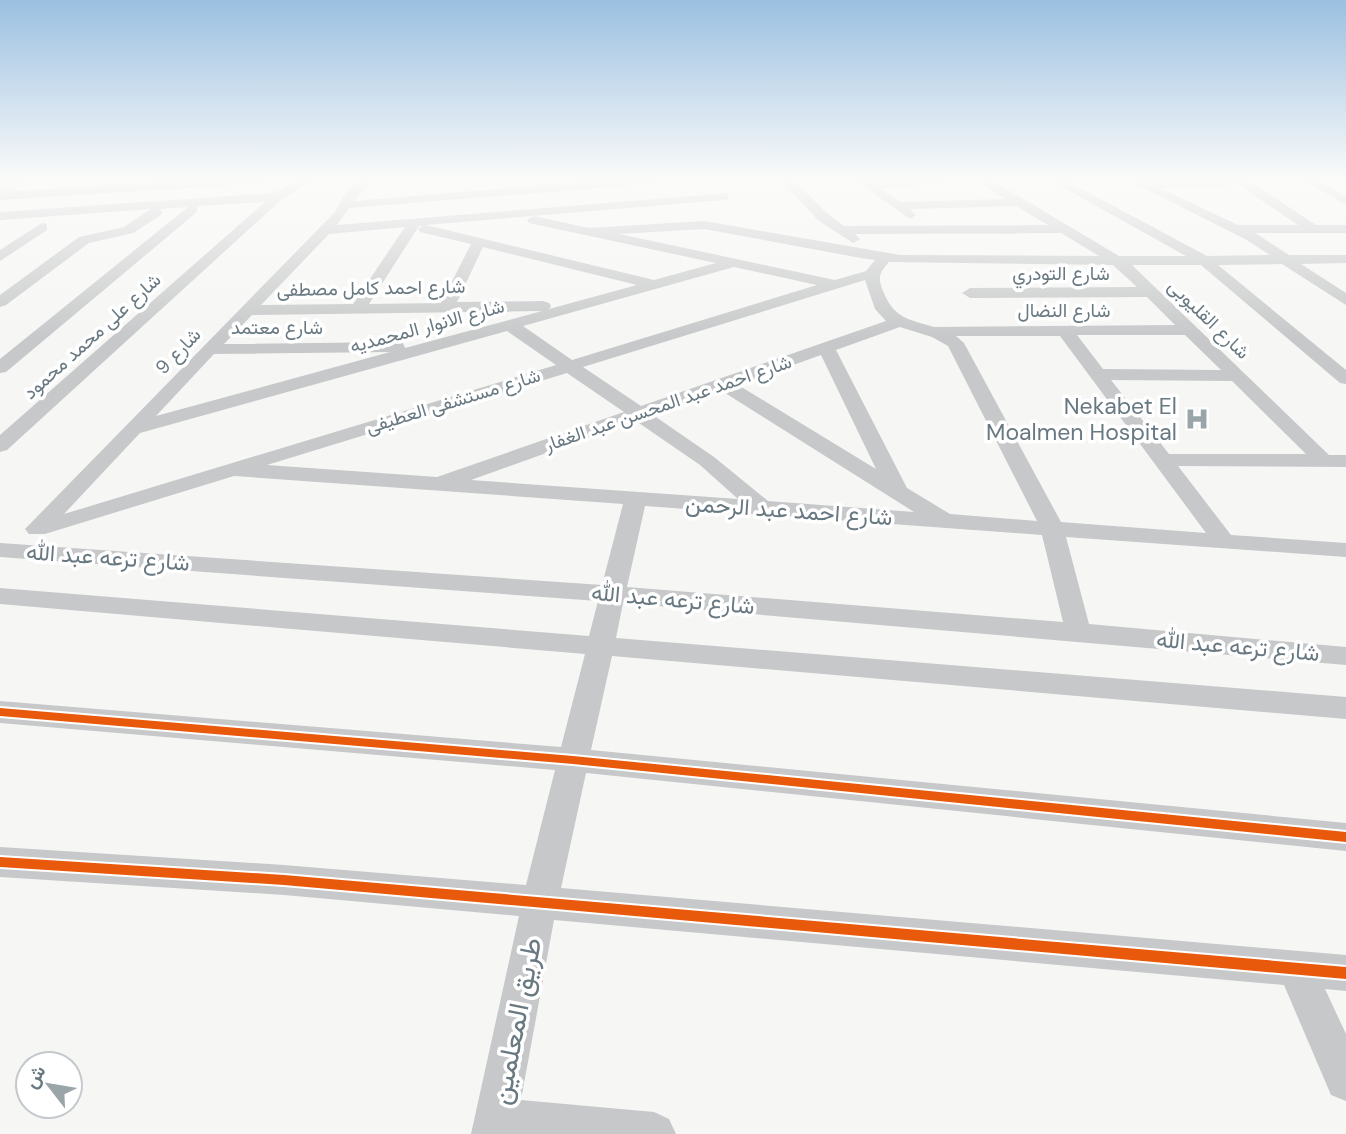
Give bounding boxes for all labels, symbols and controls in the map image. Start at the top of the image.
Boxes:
street label: شارع التودري [1012,261,1110,289]
street label: شارع على محمد محمود [18,267,166,405]
street label: شارع احمد كامل مصطفى [276,274,466,302]
street label: شارع القليوبى [1163,274,1255,364]
street label: شارع الانوار المحمديه [347,293,507,359]
street label: شارع النضال [1017,298,1111,323]
street label: شارع معتمد [231,315,323,340]
street label: شارع 9 [150,322,206,380]
street label: شارع احمد عبد المحسن عبد الغفار [540,349,795,457]
street label: شارع مستشفى العطيفى [363,363,543,439]
place label: Nekabet El Moalmen Hospital [986,391,1177,447]
hospital icon: Nekabet El Moalmen Hospital [1183,405,1211,433]
street label: شارع احمد عبد الرحمن [685,488,893,533]
street label: شارع ترعه عبد الله [25,536,191,579]
street label: شارع ترعه عبد الله [590,577,756,622]
street label: شارع ترعه عبد الله [1155,624,1321,669]
street label: طريق المعلمين [482,934,550,1108]
north arrow [14,1050,84,1120]
text: ش [18,1060,52,1093]

